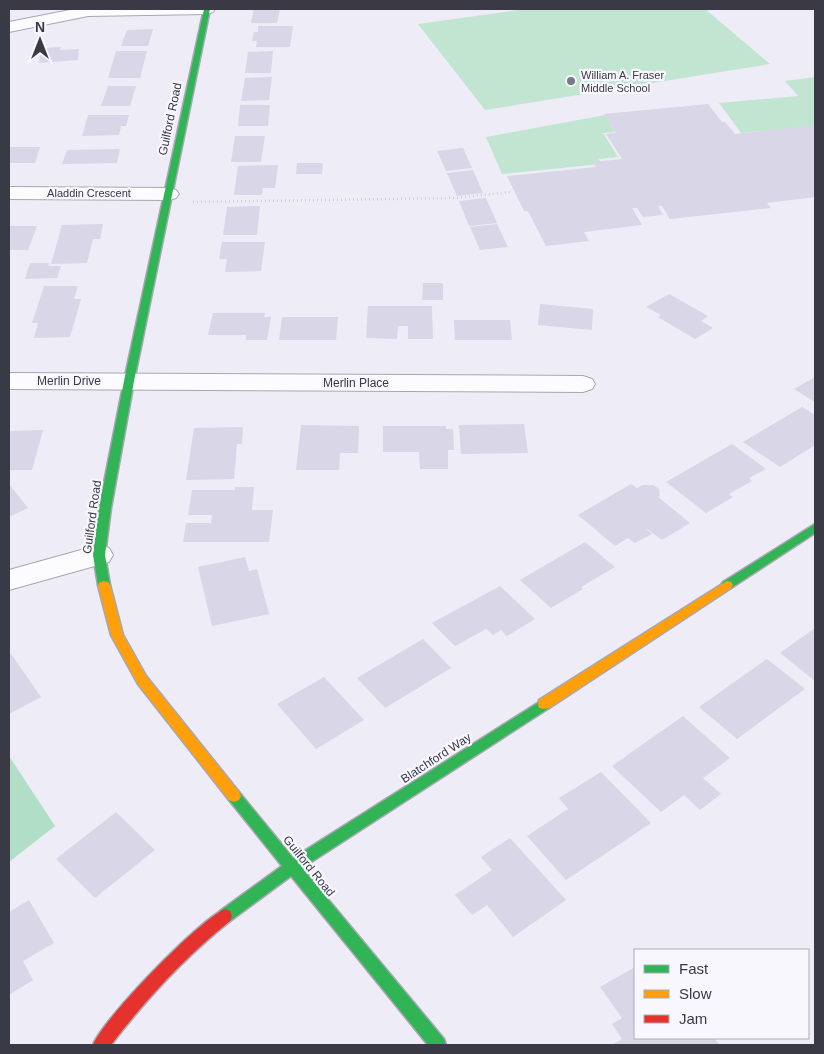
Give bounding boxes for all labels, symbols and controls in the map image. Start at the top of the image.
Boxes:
north arrow [15,15,65,65]
text: N [35,19,45,35]
place label: William A. Fraser Middle School [581,69,664,94]
marker: William A. Fraser Middle School [565,75,577,87]
street label: Guilford Road [155,81,185,157]
street label: Aladdin Crescent [47,187,131,199]
street label: Merlin Drive [37,374,101,388]
street label: Merlin Place [323,376,389,390]
street label: Guilford Road [80,479,104,555]
street label: Blatchford Way [398,730,474,786]
street label: Guilford Road [280,833,338,899]
legend [634,949,809,1039]
text: Fast [679,960,709,977]
text: Slow [679,985,712,1002]
text: Jam [679,1010,707,1027]

